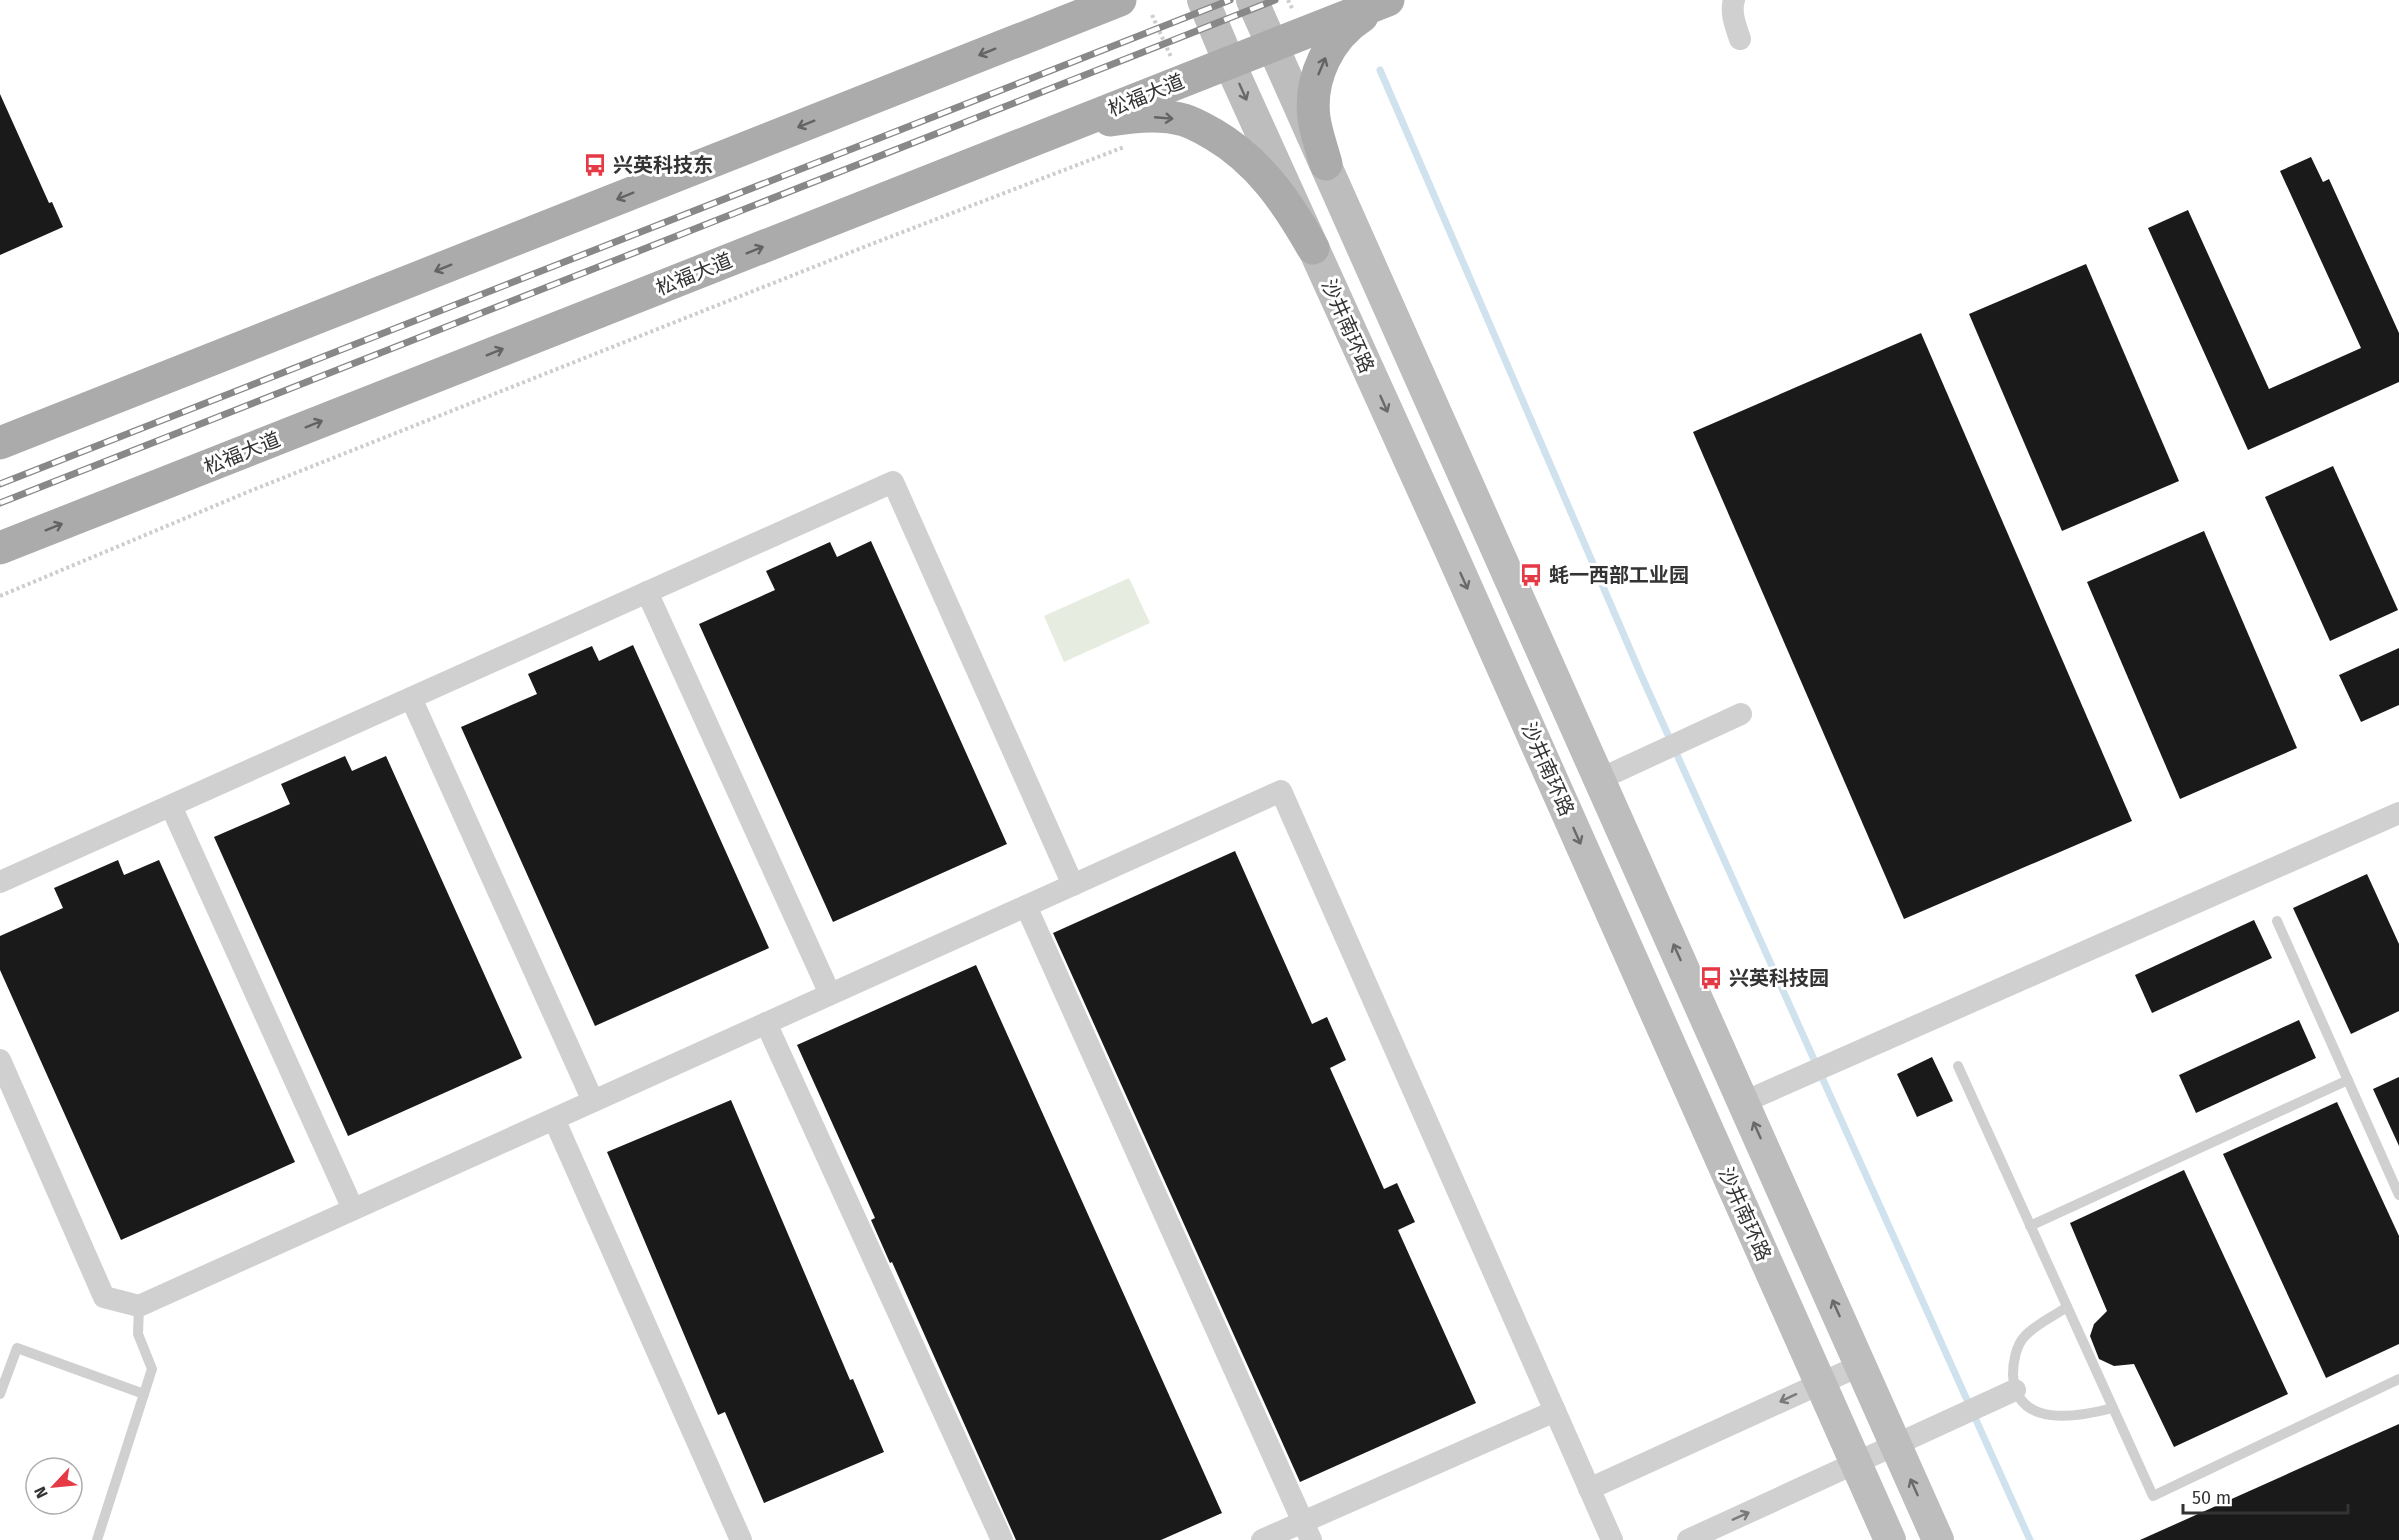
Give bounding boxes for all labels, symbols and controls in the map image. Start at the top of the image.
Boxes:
one-way arrow [979,48,997,59]
one-way arrow [1317,57,1328,76]
street label: 松福大道 [1104,69,1188,121]
one-way arrow [1237,83,1249,101]
one-way arrow [1153,112,1173,123]
one-way arrow [797,119,816,130]
bus stop icon: 兴英科技东 [582,152,608,178]
place label: 兴英科技东 [613,153,713,177]
one-way arrow [616,191,635,202]
one-way arrow [745,244,763,255]
street label: 松福大道 [652,248,736,300]
one-way arrow [435,263,453,274]
street label: 沙井南环路 [1317,275,1379,377]
one-way arrow [485,346,504,357]
one-way arrow [1378,394,1390,412]
one-way arrow [304,418,323,429]
street label: 松福大道 [200,427,284,479]
one-way arrow [45,521,63,532]
bus stop icon: 蚝一西部工业园 [1518,562,1544,588]
place label: 蚝一西部工业园 [1549,563,1689,587]
one-way arrow [1459,572,1470,590]
street label: 沙井南环路 [1517,718,1579,820]
one-way arrow [1572,827,1584,845]
one-way arrow [1671,943,1682,961]
bus stop icon: 兴英科技园 [1698,965,1724,991]
place label: 兴英科技园 [1729,966,1829,990]
one-way arrow [1750,1121,1761,1139]
street label: 沙井南环路 [1714,1163,1776,1265]
one-way arrow [1829,1300,1841,1318]
one-way arrow [1780,1392,1798,1404]
north arrow [24,1456,84,1516]
scale bar [2183,1477,2348,1515]
one-way arrow [1908,1478,1920,1496]
text: N [30,1483,52,1501]
text: 50 m [2192,1487,2231,1509]
one-way arrow [1731,1510,1749,1521]

